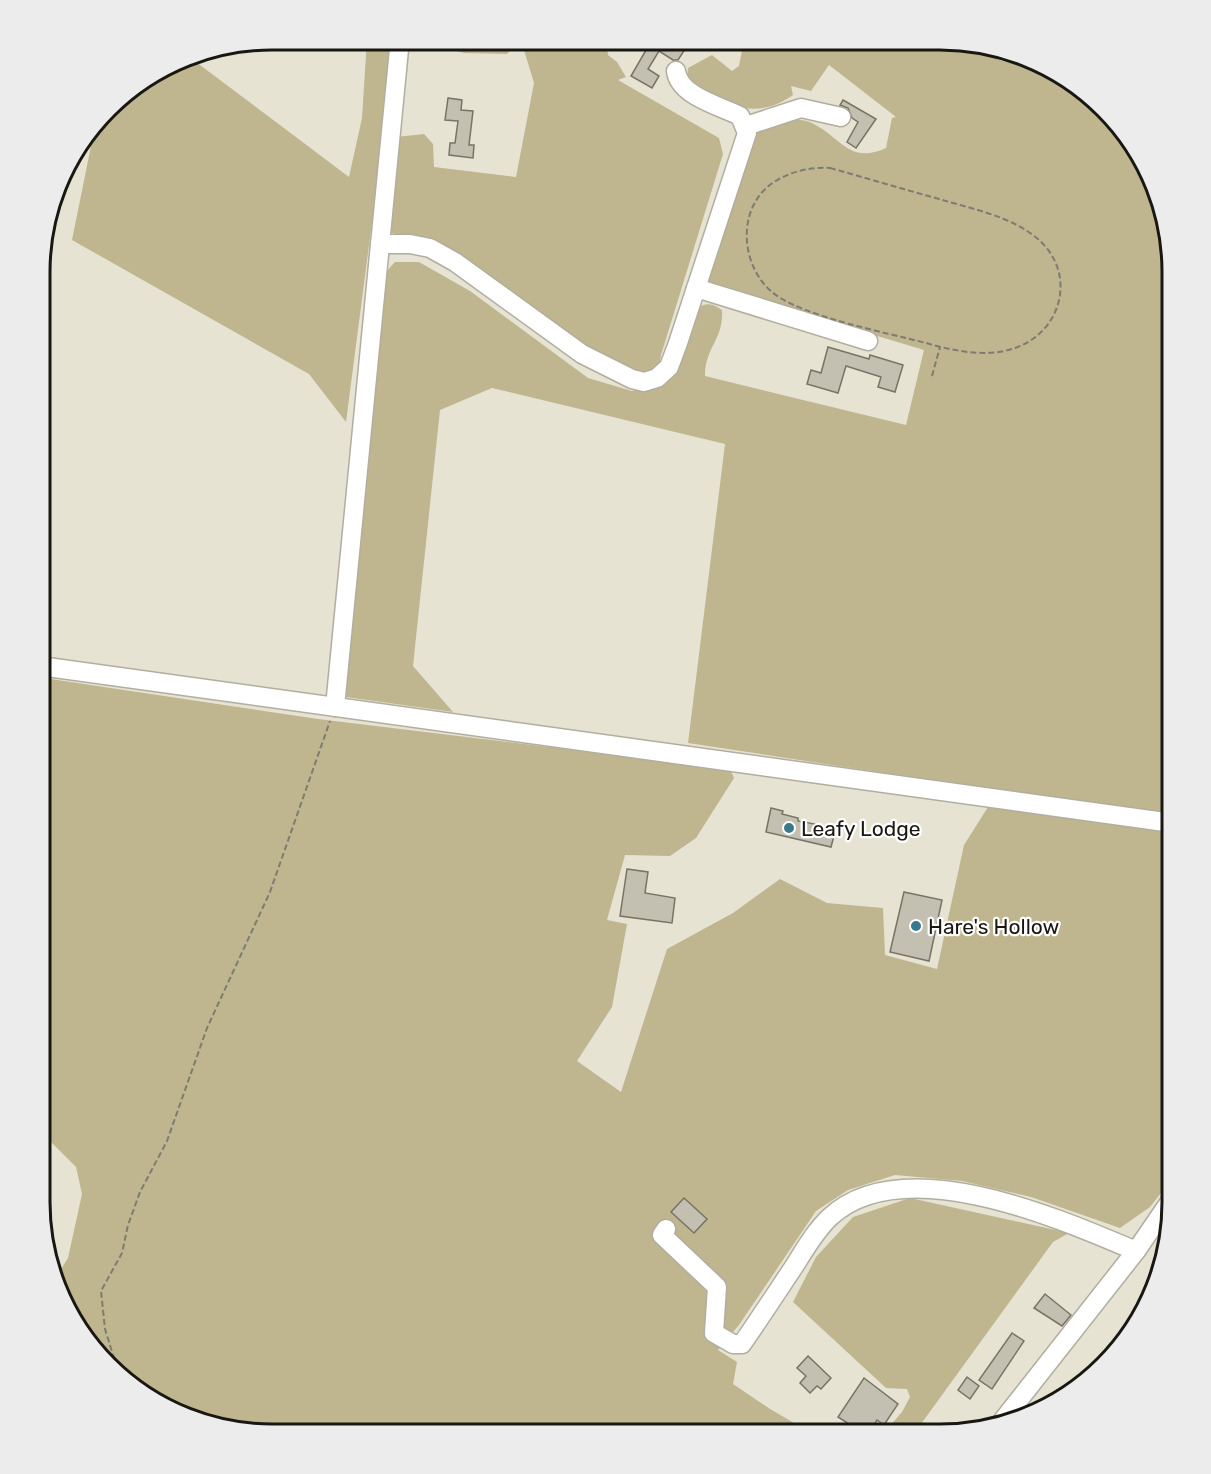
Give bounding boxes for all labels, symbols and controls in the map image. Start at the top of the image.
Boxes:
place label: Leafy Lodge [801,816,921,841]
marker: Leafy Lodge [782,821,796,835]
place label: Hare's Hollow [928,914,1060,939]
marker: Hare's Hollow [909,919,923,933]

